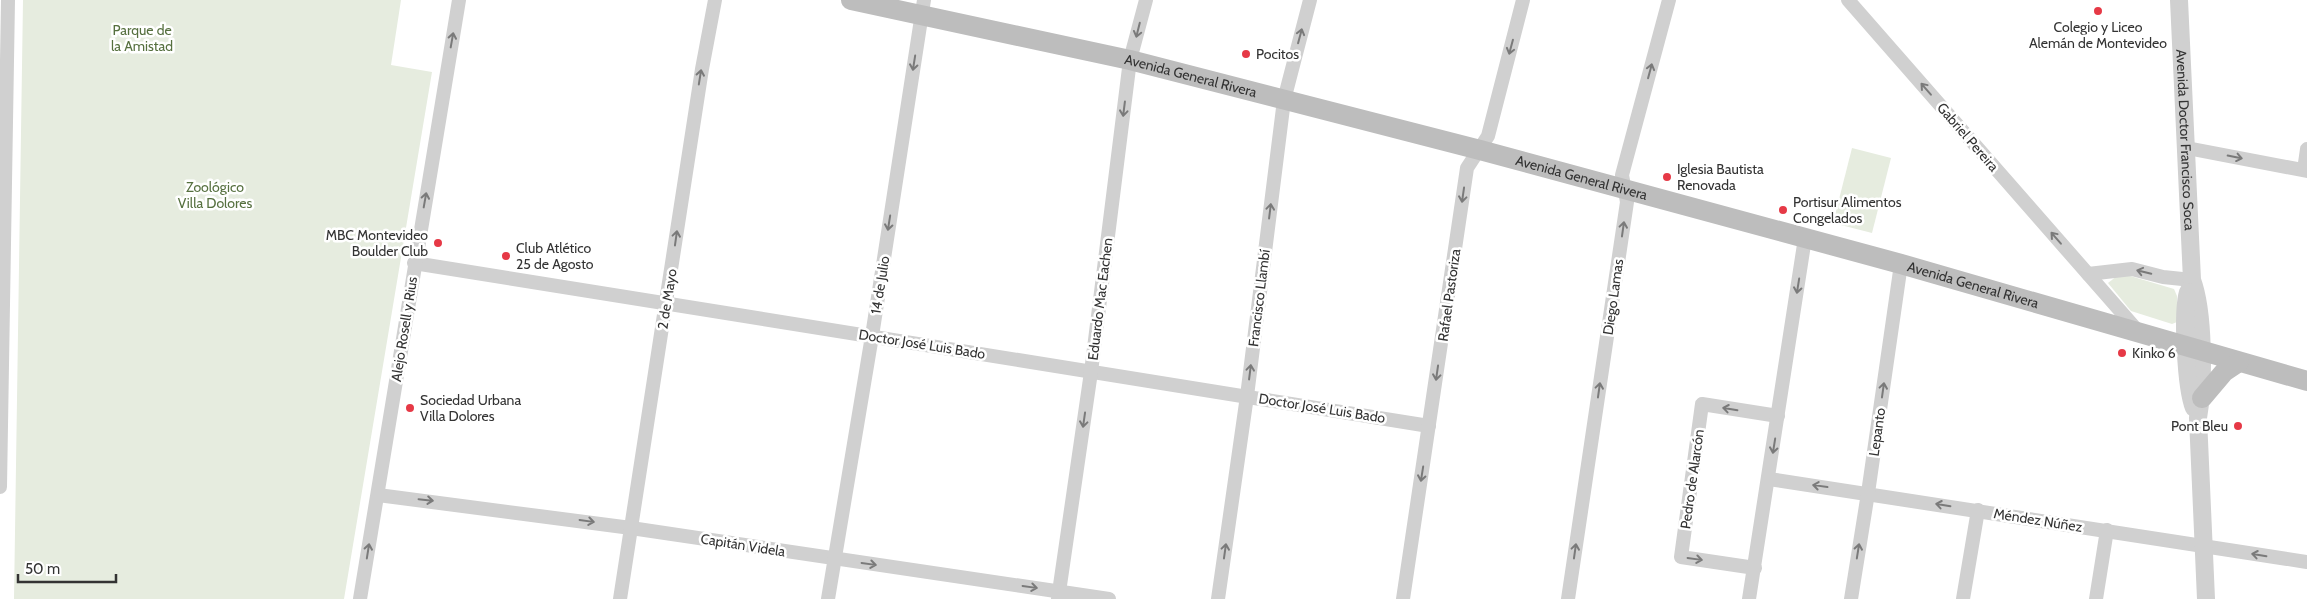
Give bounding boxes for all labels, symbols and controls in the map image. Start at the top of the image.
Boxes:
marker: Colegio y Liceo Alemán de Montevideo [2092,5,2104,17]
place label: Colegio y Liceo Alemán de Montevideo [2029,18,2167,52]
park label: Parque de la Amistad [111,21,173,55]
one-way arrow [1133,22,1142,38]
one-way arrow [1296,28,1306,44]
one-way arrow [448,33,458,49]
one-way arrow [1506,39,1515,55]
place label: Pocitos [1256,45,1299,63]
marker: Pocitos [1240,48,1252,60]
street label: Avenida Doctor Francisco Soca [2172,49,2199,231]
street label: Avenida General Rivera [1123,50,1259,101]
one-way arrow [909,54,919,70]
one-way arrow [1646,64,1655,80]
one-way arrow [696,70,706,86]
one-way arrow [1920,83,1932,96]
street label: Gabriel Pereira [1933,99,2003,175]
one-way arrow [1119,100,1129,116]
street label: Avenida General Rivera [1514,151,1650,204]
one-way arrow [2226,153,2242,163]
place label: Iglesia Bautista Renovada [1677,160,1764,194]
marker: Iglesia Bautista Renovada [1661,171,1673,183]
park label: Zoológico Villa Dolores [178,178,252,212]
one-way arrow [1458,186,1468,202]
one-way arrow [420,193,430,209]
place label: Portisur Alimentos Congelados [1793,193,1902,227]
one-way arrow [1265,204,1275,220]
marker: Portisur Alimentos Congelados [1777,204,1789,216]
one-way arrow [884,215,894,231]
one-way arrow [1618,222,1628,238]
place label: MBC Montevideo Boulder Club [326,226,428,260]
one-way arrow [672,230,682,246]
one-way arrow [2050,231,2062,244]
marker: MBC Montevideo Boulder Club [432,237,444,249]
street label: Eduardo Mac Eachen [1084,237,1116,361]
place label: Club Atlético 25 de Agosto [516,239,594,273]
street label: Rafael Pastoriza [1434,247,1464,342]
street label: Francisco Llambí [1244,248,1274,348]
marker: Club Atlético 25 de Agosto [500,250,512,262]
street label: 14 de Julio [867,254,894,315]
street label: Avenida General Rivera [1905,257,2041,312]
street label: Diego Lamas [1599,258,1627,336]
one-way arrow [2136,266,2152,276]
street label: 2 de Mayo [653,267,681,331]
street label: Alejo Rosell y Rius [387,275,421,383]
one-way arrow [1793,277,1803,293]
street label: Doctor José Luis Bado [857,325,987,363]
place label: Kinko 6 [2132,344,2176,362]
marker: Kinko 6 [2116,347,2128,359]
one-way arrow [1432,364,1442,380]
one-way arrow [1245,365,1255,381]
one-way arrow [1594,382,1604,398]
one-way arrow [1878,383,1888,399]
street label: Doctor José Luis Bado [1257,389,1387,427]
place label: Sociedad Urbana Villa Dolores [420,391,521,425]
marker: Sociedad Urbana Villa Dolores [404,402,416,414]
one-way arrow [1723,403,1739,413]
street label: Lepanto [1865,406,1889,457]
one-way arrow [1079,412,1089,428]
place label: Pont Bleu [2171,417,2228,435]
marker: Pont Bleu [2232,420,2244,432]
street label: Pedro de Alarcón [1676,428,1708,530]
one-way arrow [1768,438,1778,454]
one-way arrow [1417,466,1427,482]
one-way arrow [1813,481,1829,491]
one-way arrow [418,495,434,505]
one-way arrow [1935,499,1951,509]
street label: Méndez Núñez [1992,504,2084,536]
one-way arrow [579,517,595,527]
street label: Capitán Videla [699,529,787,561]
one-way arrow [364,543,374,559]
one-way arrow [1220,543,1230,559]
one-way arrow [1570,543,1580,559]
one-way arrow [1854,543,1864,559]
one-way arrow [2251,549,2267,559]
scale bar [18,552,115,584]
one-way arrow [1687,554,1703,564]
one-way arrow [861,559,877,569]
text: 50 m [25,560,60,578]
one-way arrow [1021,582,1037,592]

